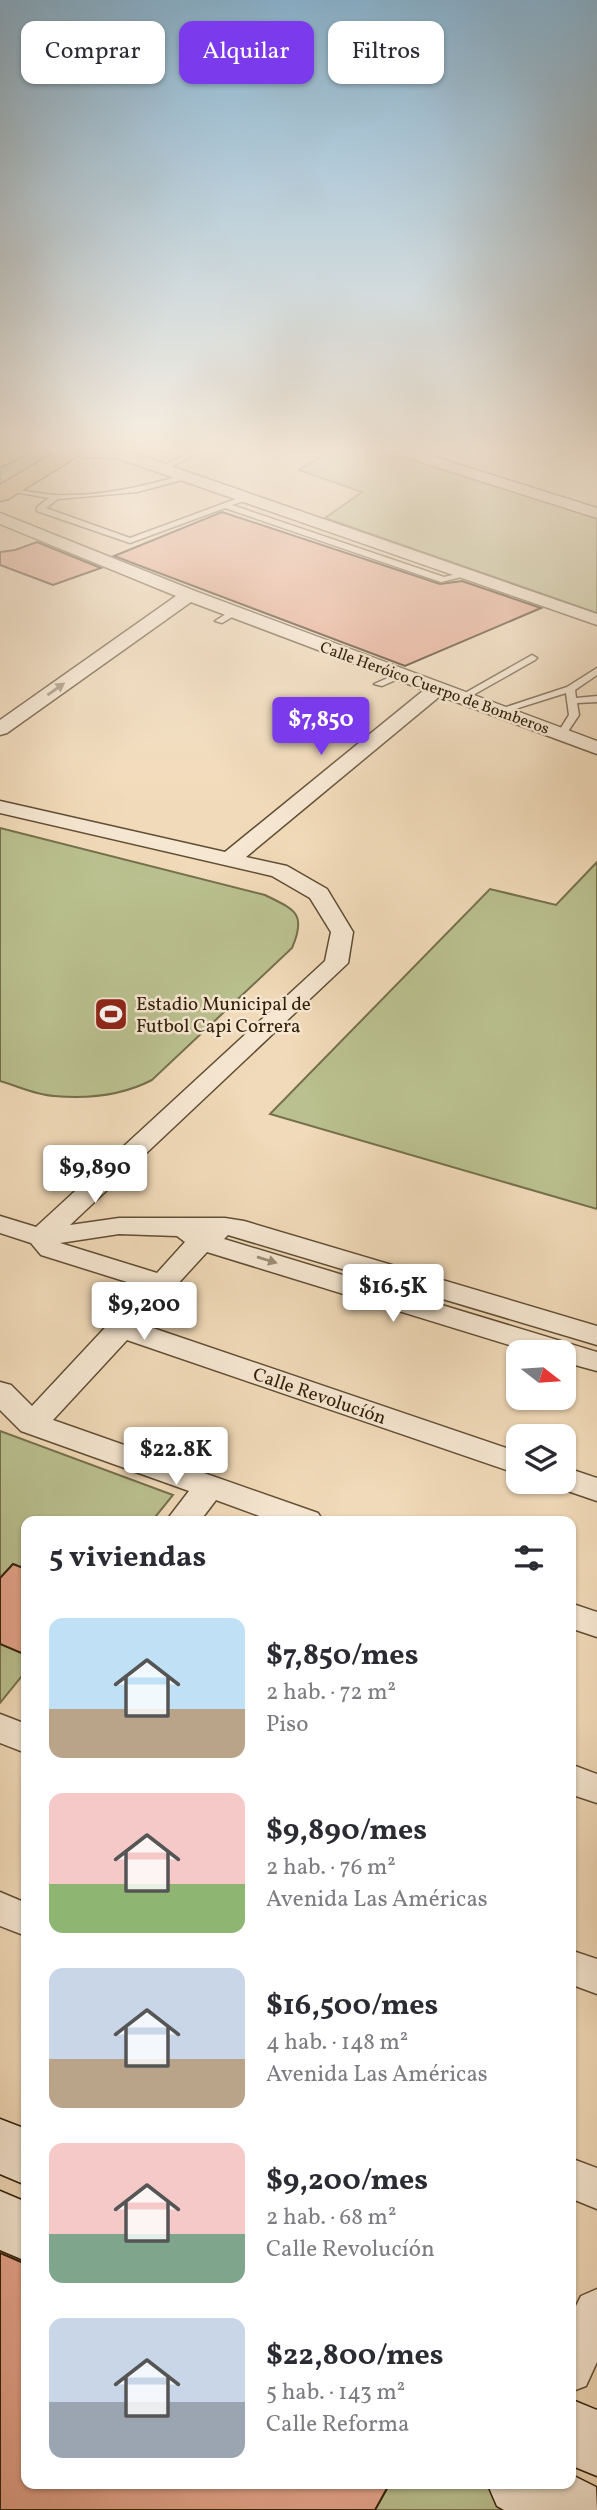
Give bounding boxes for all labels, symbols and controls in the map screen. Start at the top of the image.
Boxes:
chip: Comprar [21,21,165,84]
chip: Alquilar [179,21,314,84]
chip: Filtros [328,21,444,84]
street label: Calle Heróico Cuerpo de Bomberos [316,637,552,741]
one-way arrow [47,682,65,696]
pin: $7,850 [264,698,378,757]
text: $7,850 [288,704,354,736]
place label: Estadio Municipal de Futbol Capi Correra [136,992,311,1040]
sports icon: Estadio Municipal de Futbol Capi Correra [92,995,130,1033]
pin: $9,890 [38,1146,152,1205]
text: $9,890 [59,1152,131,1184]
one-way arrow [257,1255,278,1266]
pin: $16.5K [336,1264,450,1324]
text: $16.5K [359,1271,427,1303]
pin: $9,200 [87,1282,201,1342]
text: $9,200 [108,1289,180,1321]
north arrow [506,1340,576,1410]
map controls [506,1340,576,1494]
street label: Calle Revolucíón [249,1362,389,1432]
button: layers [506,1424,576,1494]
pin: $22.8K [119,1428,233,1487]
text: $22.8K [140,1434,212,1466]
text: 5 viviendas [49,1537,206,1579]
icon: filters [510,1539,548,1577]
text: $7,850/mes [266,1635,419,1677]
icon: home [105,1646,189,1730]
text: 2 hab. · 72 m² [266,1677,396,1709]
text: Piso [266,1709,308,1741]
text: $9,890/mes [266,1810,427,1852]
icon: home [105,1821,189,1905]
text: 2 hab. · 76 m² [266,1852,396,1884]
text: Avenida Las Américas [266,1884,488,1916]
text: $16,500/mes [266,1985,438,2027]
icon: home [105,1996,189,2080]
text: 4 hab. · 148 m² [266,2027,408,2059]
text: Avenida Las Américas [266,2059,488,2091]
text: $9,200/mes [266,2160,428,2202]
icon: home [105,2171,189,2255]
text: 2 hab. · 68 m² [266,2202,396,2234]
text: Calle Revolucíón [266,2234,435,2266]
text: $22,800/mes [266,2335,444,2377]
icon: home [105,2346,189,2430]
text: 5 hab. · 143 m² [266,2377,405,2409]
text: Calle Reforma [266,2409,409,2441]

